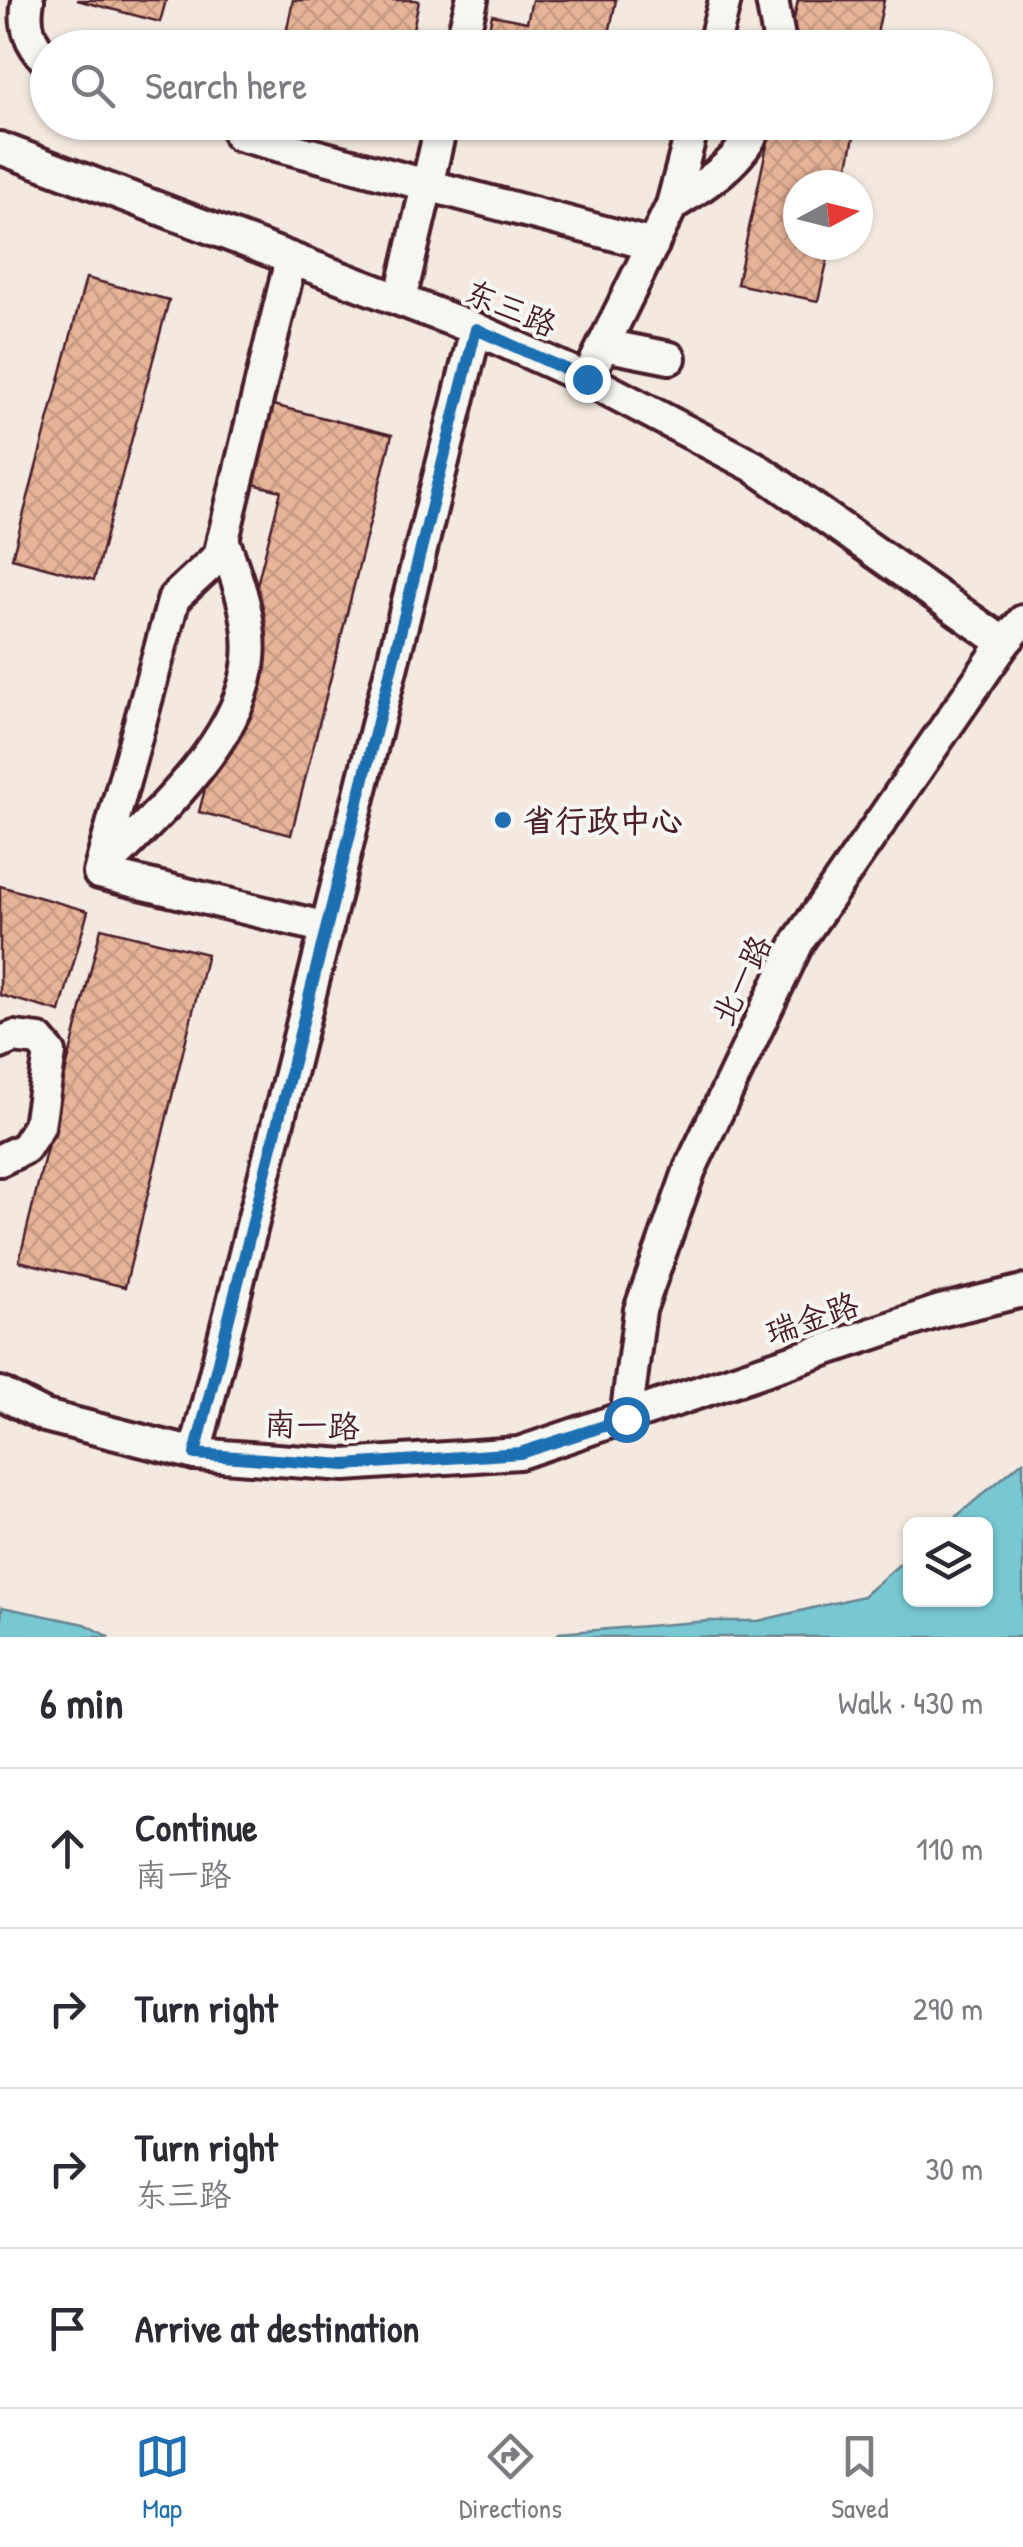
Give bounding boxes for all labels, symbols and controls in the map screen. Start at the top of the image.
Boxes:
search box [30,30,993,140]
icon: search [65,58,120,113]
text: Search here [145,59,307,111]
north arrow [783,170,873,260]
street label: 东三路 [458,269,564,347]
route end [565,357,611,403]
place label: 省行政中心 [523,799,683,842]
marker: 省行政中心 [492,809,514,831]
street label: 北一路 [701,927,781,1033]
street label: 瑞金路 [760,1282,864,1354]
route start [604,1397,650,1443]
street label: 南一路 [263,1402,361,1448]
map controls [903,1517,993,1607]
button: layers [903,1517,993,1607]
text: 6 min [40,1674,123,1731]
text: Walk · 430 m [838,1681,983,1724]
text: Continue [135,1801,257,1853]
icon: ahead [40,1821,95,1876]
text: 110 m [916,1827,983,1870]
text: 南一路 [135,1853,231,1896]
icon: right [40,1981,95,2036]
text: Turn right [135,1982,278,2034]
text: 290 m [913,1987,983,2030]
text: Turn right [135,2121,278,2173]
icon: right [40,2141,95,2196]
text: 30 m [925,2147,983,2190]
text: 东三路 [135,2173,231,2216]
icon: arrive [40,2301,95,2356]
text: Arrive at destination [135,2302,419,2354]
tab: Map [135,2429,190,2527]
tab: Directions [459,2429,562,2527]
tab: Saved [831,2429,888,2527]

